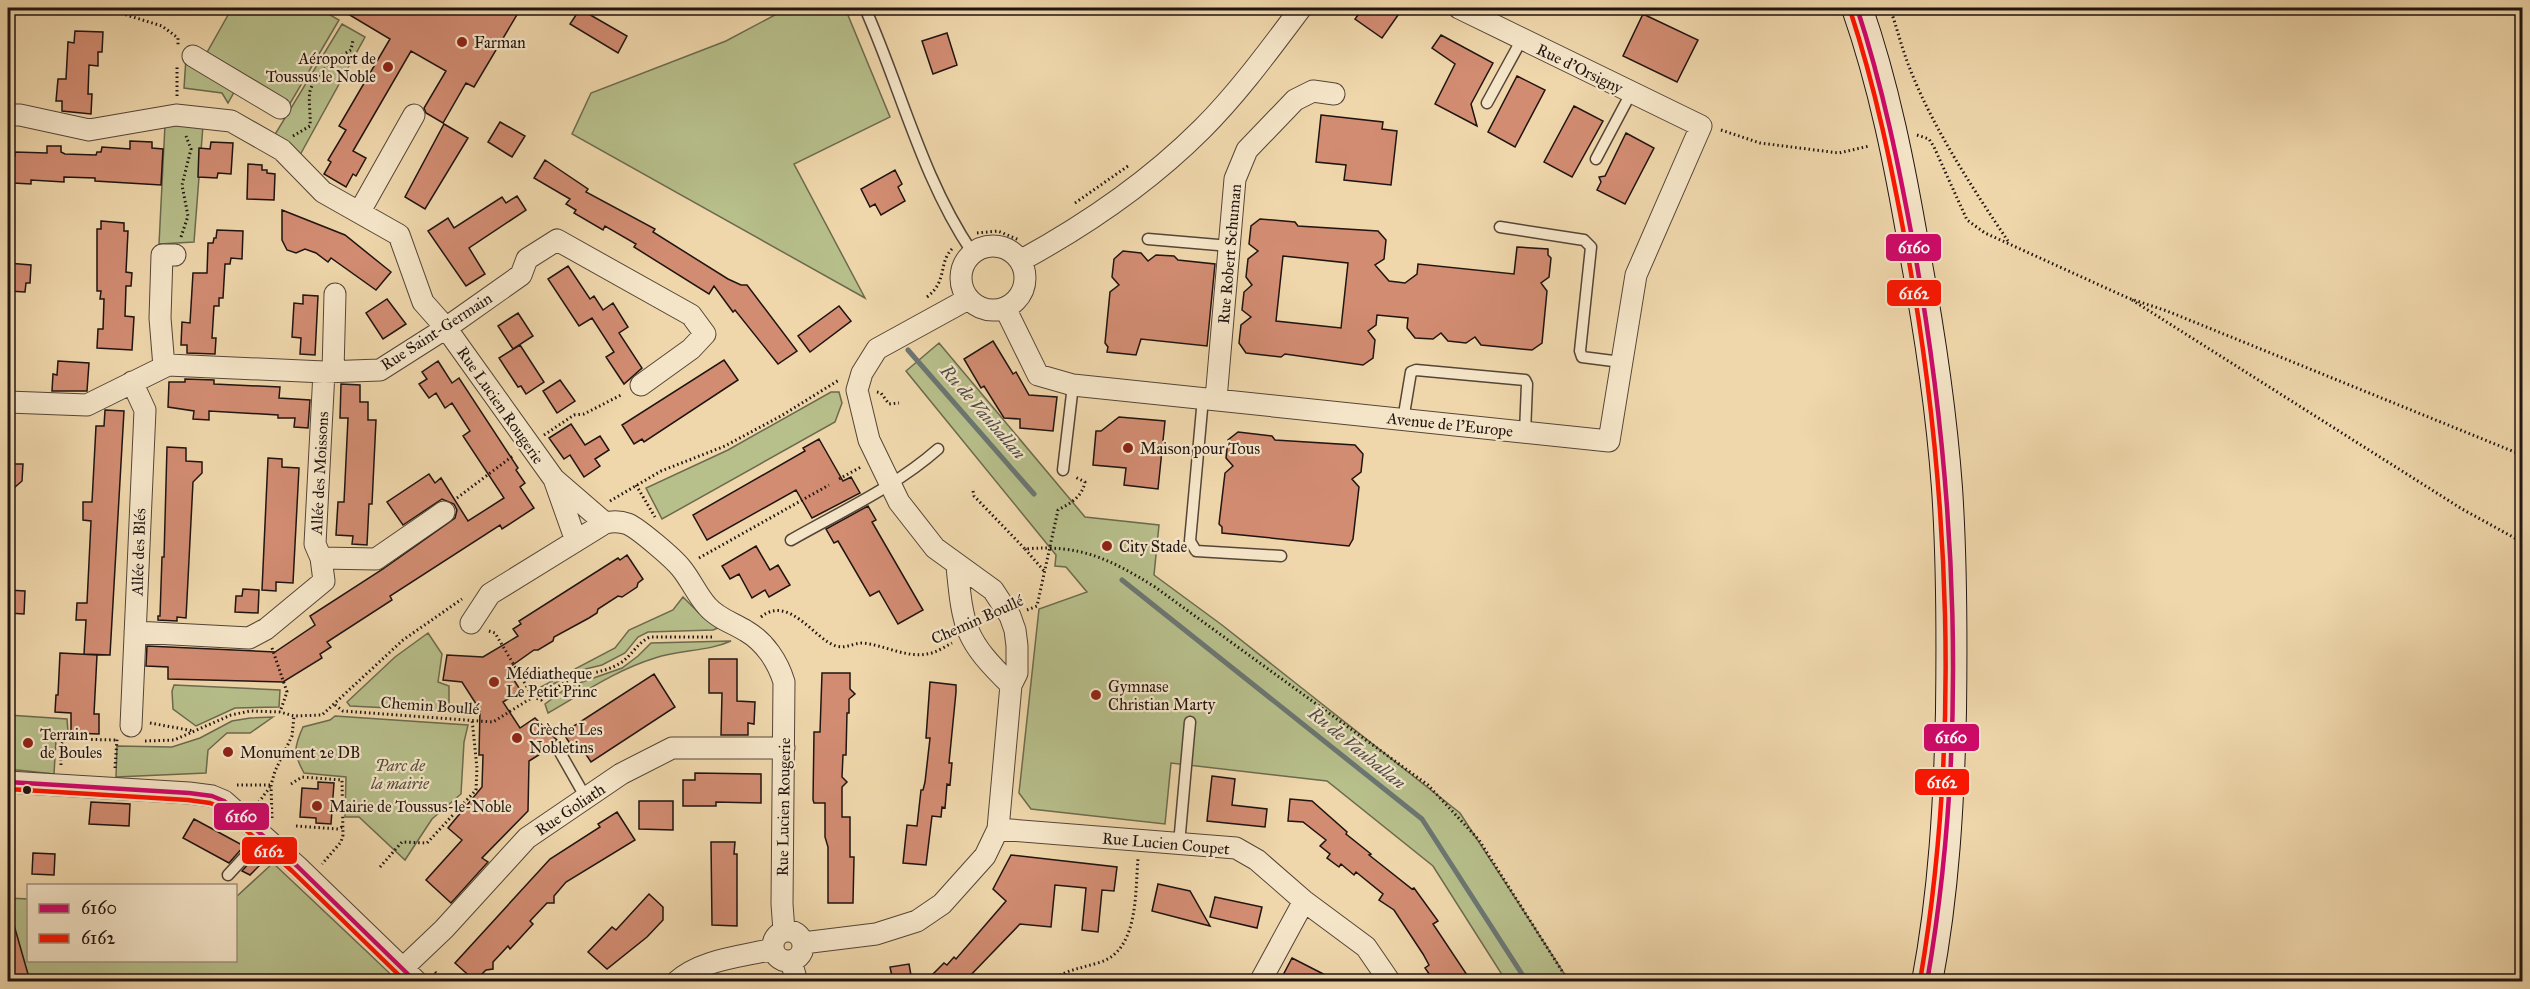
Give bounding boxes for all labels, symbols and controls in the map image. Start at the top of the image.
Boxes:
place label: Farman [474,33,526,52]
marker: Farman [455,35,469,49]
street label: Rue d'Orsigny [1533,39,1626,99]
place label: Aéroport de Toussus le Noble [266,49,376,86]
marker: Aéroport de Toussus le Noble [381,60,395,74]
street label: Rue Robert Schuman [1214,183,1245,325]
line badge: 6160 [1885,233,1942,262]
text: 6160 [1898,238,1930,257]
line badge: 6162 [1886,279,1942,307]
text: 6162 [1899,284,1930,303]
street label: Rue Saint-Germain [377,288,496,374]
street label: Rue Lucien Rougerie [452,343,548,468]
water label: Ru de Vauhallan [935,359,1031,464]
street label: Avenue de l'Europe [1385,408,1514,441]
street label: Allée des Moissons [307,411,332,536]
place label: Maison pour Tous [1140,439,1260,458]
marker: Maison pour Tous [1121,441,1135,455]
street label: Allée des Blés [127,508,150,597]
place label: City Stade [1119,537,1187,556]
marker: City Stade [1100,539,1114,553]
street label: Chemin Boullé [928,591,1027,648]
place label: Médiatheque Le Petit Princ [506,664,598,701]
marker: Médiatheque Le Petit Princ [487,675,501,689]
place label: Gymnase Christian Marty [1108,677,1216,714]
marker: Gymnase Christian Marty [1089,688,1103,702]
street label: Chemin Boullé [380,693,480,718]
water label: Ru de Vauhallan [1303,702,1410,794]
place label: Crèche Les Nobletins [529,720,603,757]
line badge: 6160 [1923,723,1980,752]
place label: Terrain de Boules [40,725,102,762]
text: 6160 [1935,728,1967,747]
marker: Crèche Les Nobletins [510,731,524,745]
marker: Terrain de Boules [21,736,35,750]
street label: Rue Lucien Rougerie [773,737,795,877]
place label: Monument 2e DB [240,743,360,762]
marker: Monument 2e DB [221,745,235,759]
park label: Parc de la mairie [370,756,430,793]
line badge: 6162 [1914,768,1970,796]
text: 6162 [1927,773,1958,792]
street label: Rue Goliath [532,779,609,840]
unlabelled marker [21,784,33,796]
place label: Mairie de Toussus-le-Noble [329,797,512,816]
marker: Mairie de Toussus-le-Noble [310,799,324,813]
line badge: 6160 [213,802,270,831]
text: 6160 [225,807,257,826]
street label: Rue Lucien Coupet [1101,828,1231,859]
line badge: 6162 [241,836,298,865]
text: 6162 [254,842,285,861]
legend [27,884,237,962]
text: 6160 [81,897,117,919]
text: 6162 [81,927,115,949]

